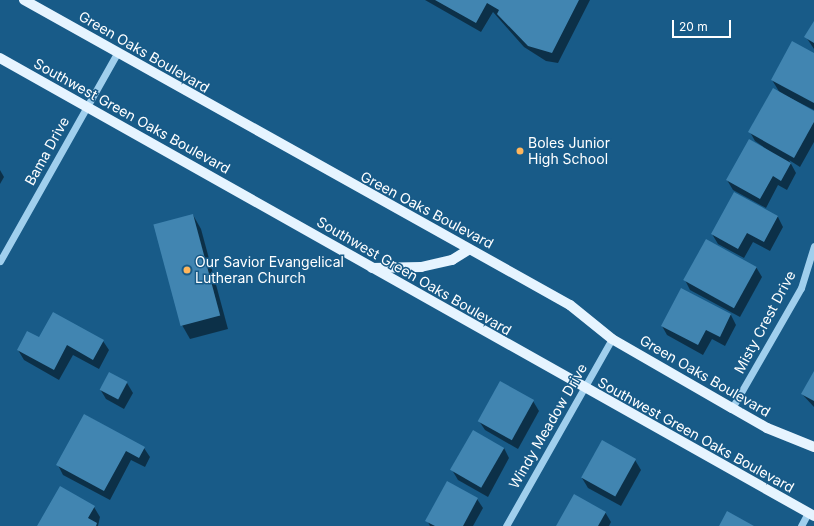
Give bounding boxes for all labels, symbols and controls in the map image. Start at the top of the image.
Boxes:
street label: Green Oaks Boulevard [76,8,212,96]
scale bar [674,12,733,38]
text: 20 m [679,19,708,34]
street label: Southwest Green Oaks Boulevard [31,55,233,177]
street label: Bama Drive [21,114,73,188]
place label: Boles Junior High School [528,135,610,168]
marker: Boles Junior High School [515,146,525,156]
street label: Green Oaks Boulevard [358,168,496,252]
street label: Southwest Green Oaks Boulevard [314,213,514,339]
place label: Our Savior Evangelical Lutheran Church [195,254,344,286]
marker: Our Savior Evangelical Lutheran Church [182,265,192,275]
street label: Misty Crest Drive [731,268,799,376]
street label: Green Oaks Boulevard [637,332,773,420]
street label: Windy Meadow Drive [505,361,591,491]
street label: Southwest Green Oaks Boulevard [595,374,797,496]

